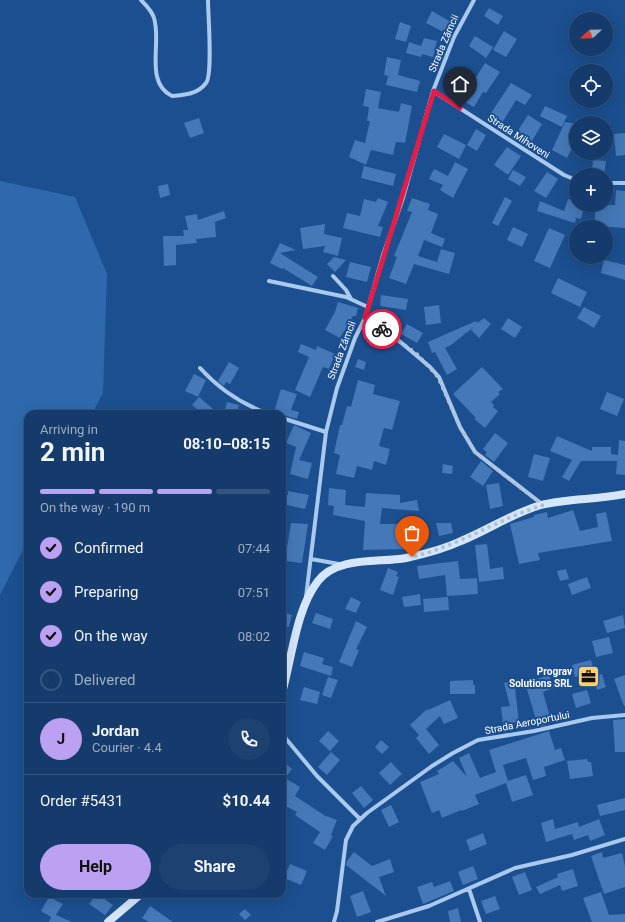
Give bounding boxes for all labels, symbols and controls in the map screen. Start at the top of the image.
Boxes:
north arrow [569,12,613,56]
map controls [569,12,613,264]
street label: Strada Zămcii [426,13,461,74]
button: locate [569,64,613,108]
pin [443,67,477,108]
icon: home [449,73,471,95]
street label: Strada Mihoveni [486,112,552,161]
button: layers [569,116,613,160]
button: + [569,168,613,212]
button: − [569,220,613,264]
courier [362,309,402,349]
icon: bike [371,318,393,340]
street label: Strada Zămcii [325,319,358,381]
text: Arriving in [40,422,98,437]
text: 08:10–08:15 [183,435,270,453]
text: 2 min [40,437,105,467]
text: On the way · 190 m [40,500,150,515]
pin [395,516,429,557]
icon: bag [401,522,423,544]
icon: check [40,537,62,559]
text: Confirmed [74,539,144,557]
text: 07:44 [238,541,270,556]
icon: check [40,581,62,603]
text: Preparing [74,583,138,601]
text: 07:51 [238,585,270,600]
icon: check [40,625,62,647]
text: On the way [74,627,148,645]
text: 08:02 [238,629,270,644]
office icon: Prograv Solutions SRL [575,664,601,690]
place label: Prograv Solutions SRL [509,666,573,689]
text: Delivered [74,671,136,689]
street label: Strada Aeroportului [484,709,571,736]
button: phone [228,718,270,760]
text: Jordan [92,722,139,740]
text: J [57,730,65,748]
text: Courier · 4.4 [92,740,162,755]
text: Order #5431 [40,792,123,810]
text: $10.44 [223,792,270,810]
button: Help [40,844,151,890]
button: Share [159,844,270,890]

